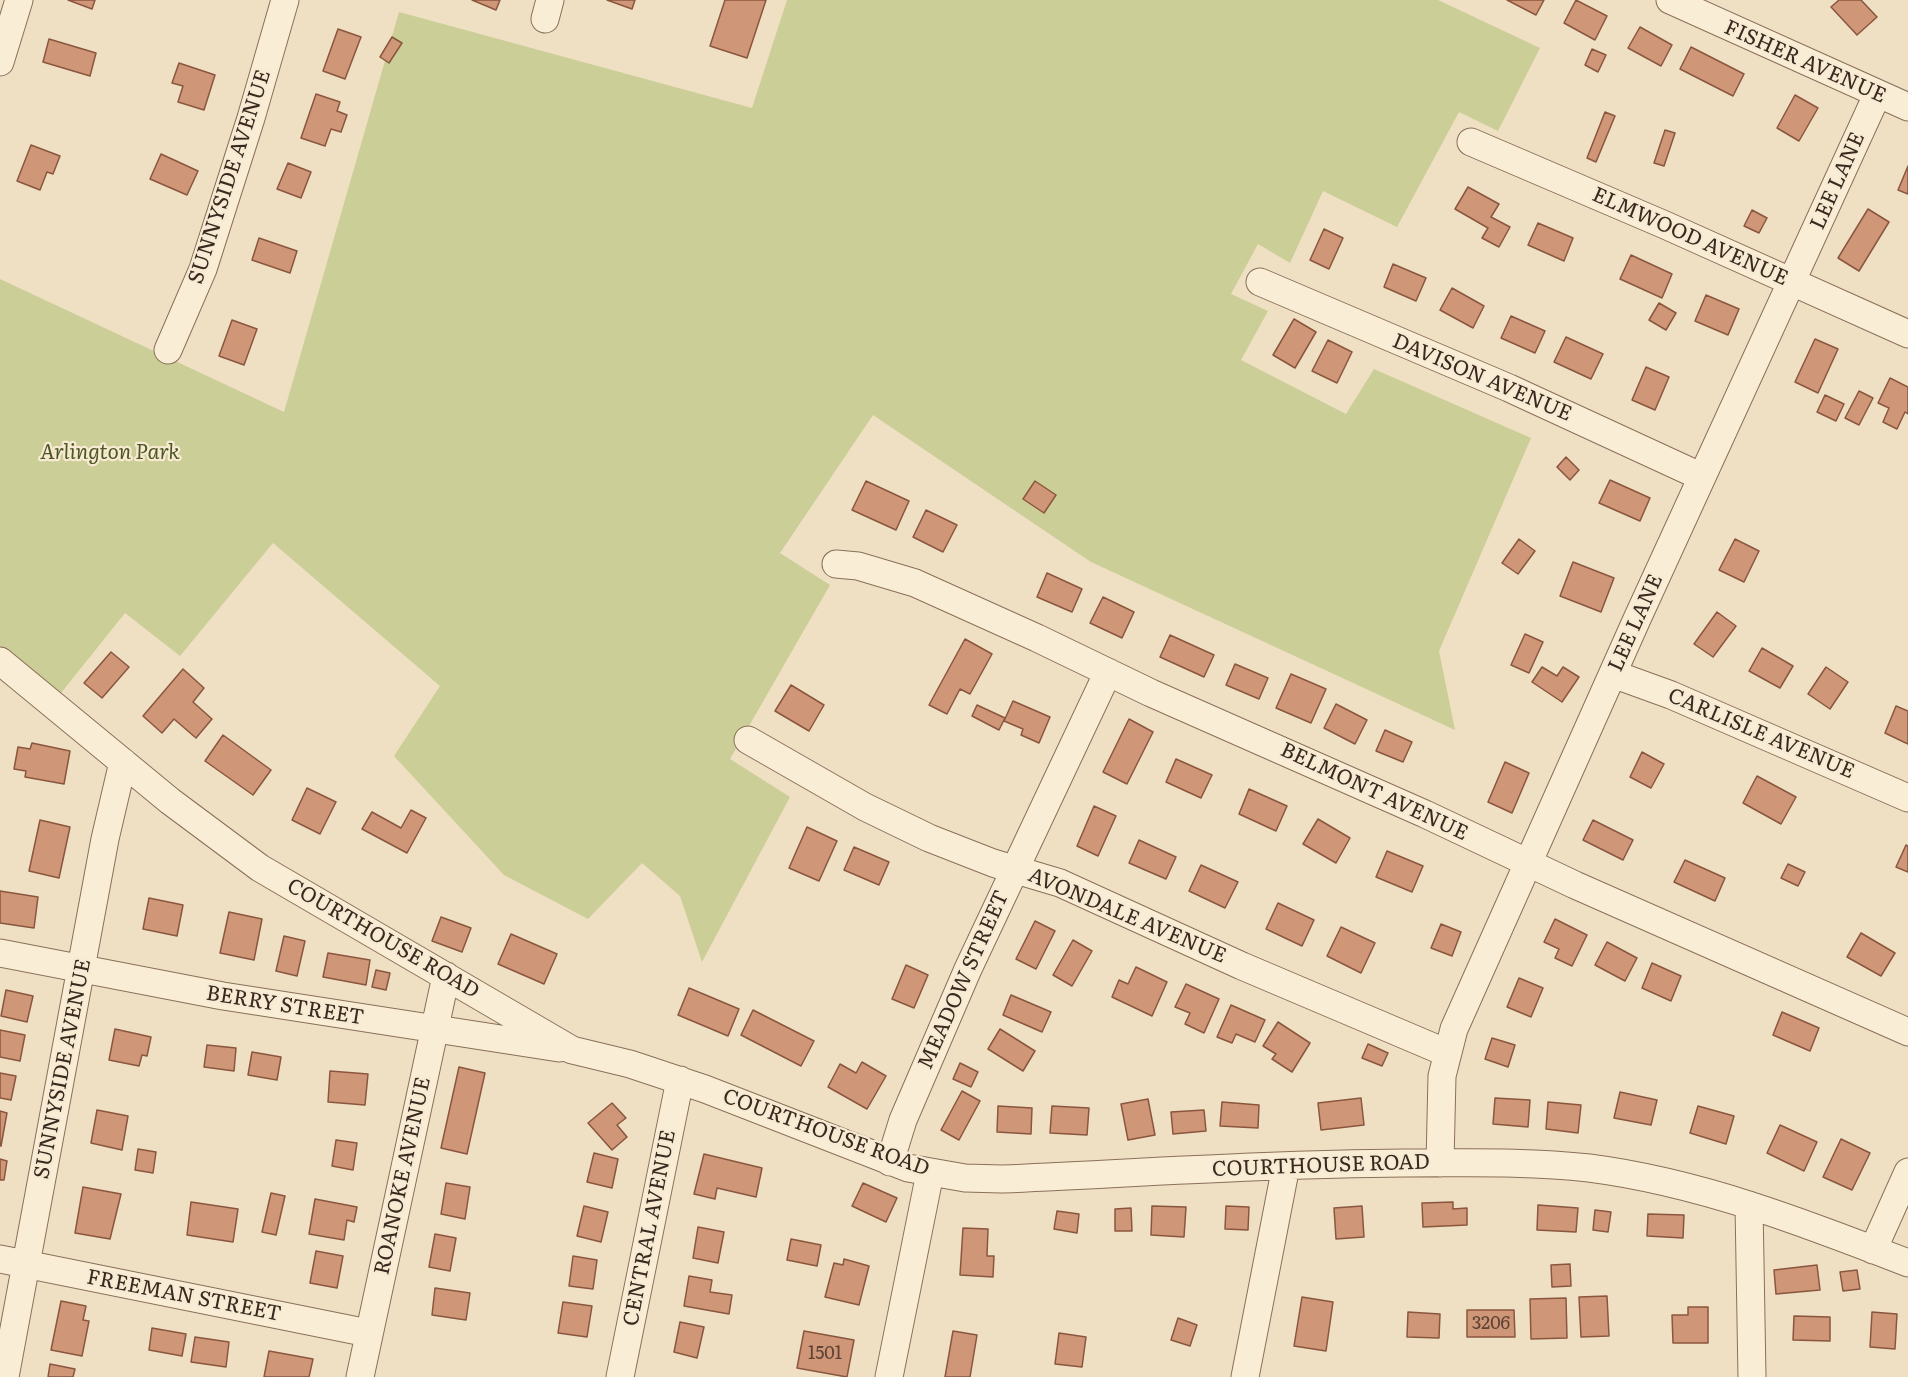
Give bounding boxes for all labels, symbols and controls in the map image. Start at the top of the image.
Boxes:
street label: FISHER AVENUE [1720,15,1890,109]
street label: SUNNYSIDE AVENUE [183,67,277,287]
street label: LEE LANE [1805,128,1871,234]
street label: ELMWOOD AVENUE [1588,182,1792,292]
street label: DAVISON AVENUE [1389,329,1575,427]
park label: Arlington Park [40,440,180,466]
street label: LEE LANE [1603,570,1669,676]
street label: CARLISLE AVENUE [1664,683,1858,785]
street label: BELMONT AVENUE [1276,737,1472,847]
street label: AVONDALE AVENUE [1024,863,1230,969]
street label: COURTHOUSE ROAD [282,874,484,1004]
street label: MEADOW STREET [913,887,1015,1073]
street label: SUNNYSIDE AVENUE [29,957,97,1181]
street label: BERRY STREET [204,981,366,1031]
street label: ROANOKE AVENUE [370,1075,436,1277]
street label: COURTHOUSE ROAD [719,1084,933,1182]
street label: CENTRAL AVENUE [619,1128,681,1328]
street label: COURTHOUSE ROAD [1212,1150,1430,1182]
street label: FREEMAN STREET [85,1265,283,1327]
house number: 3206 [1472,1313,1510,1335]
house number: 1501 [808,1343,842,1365]

